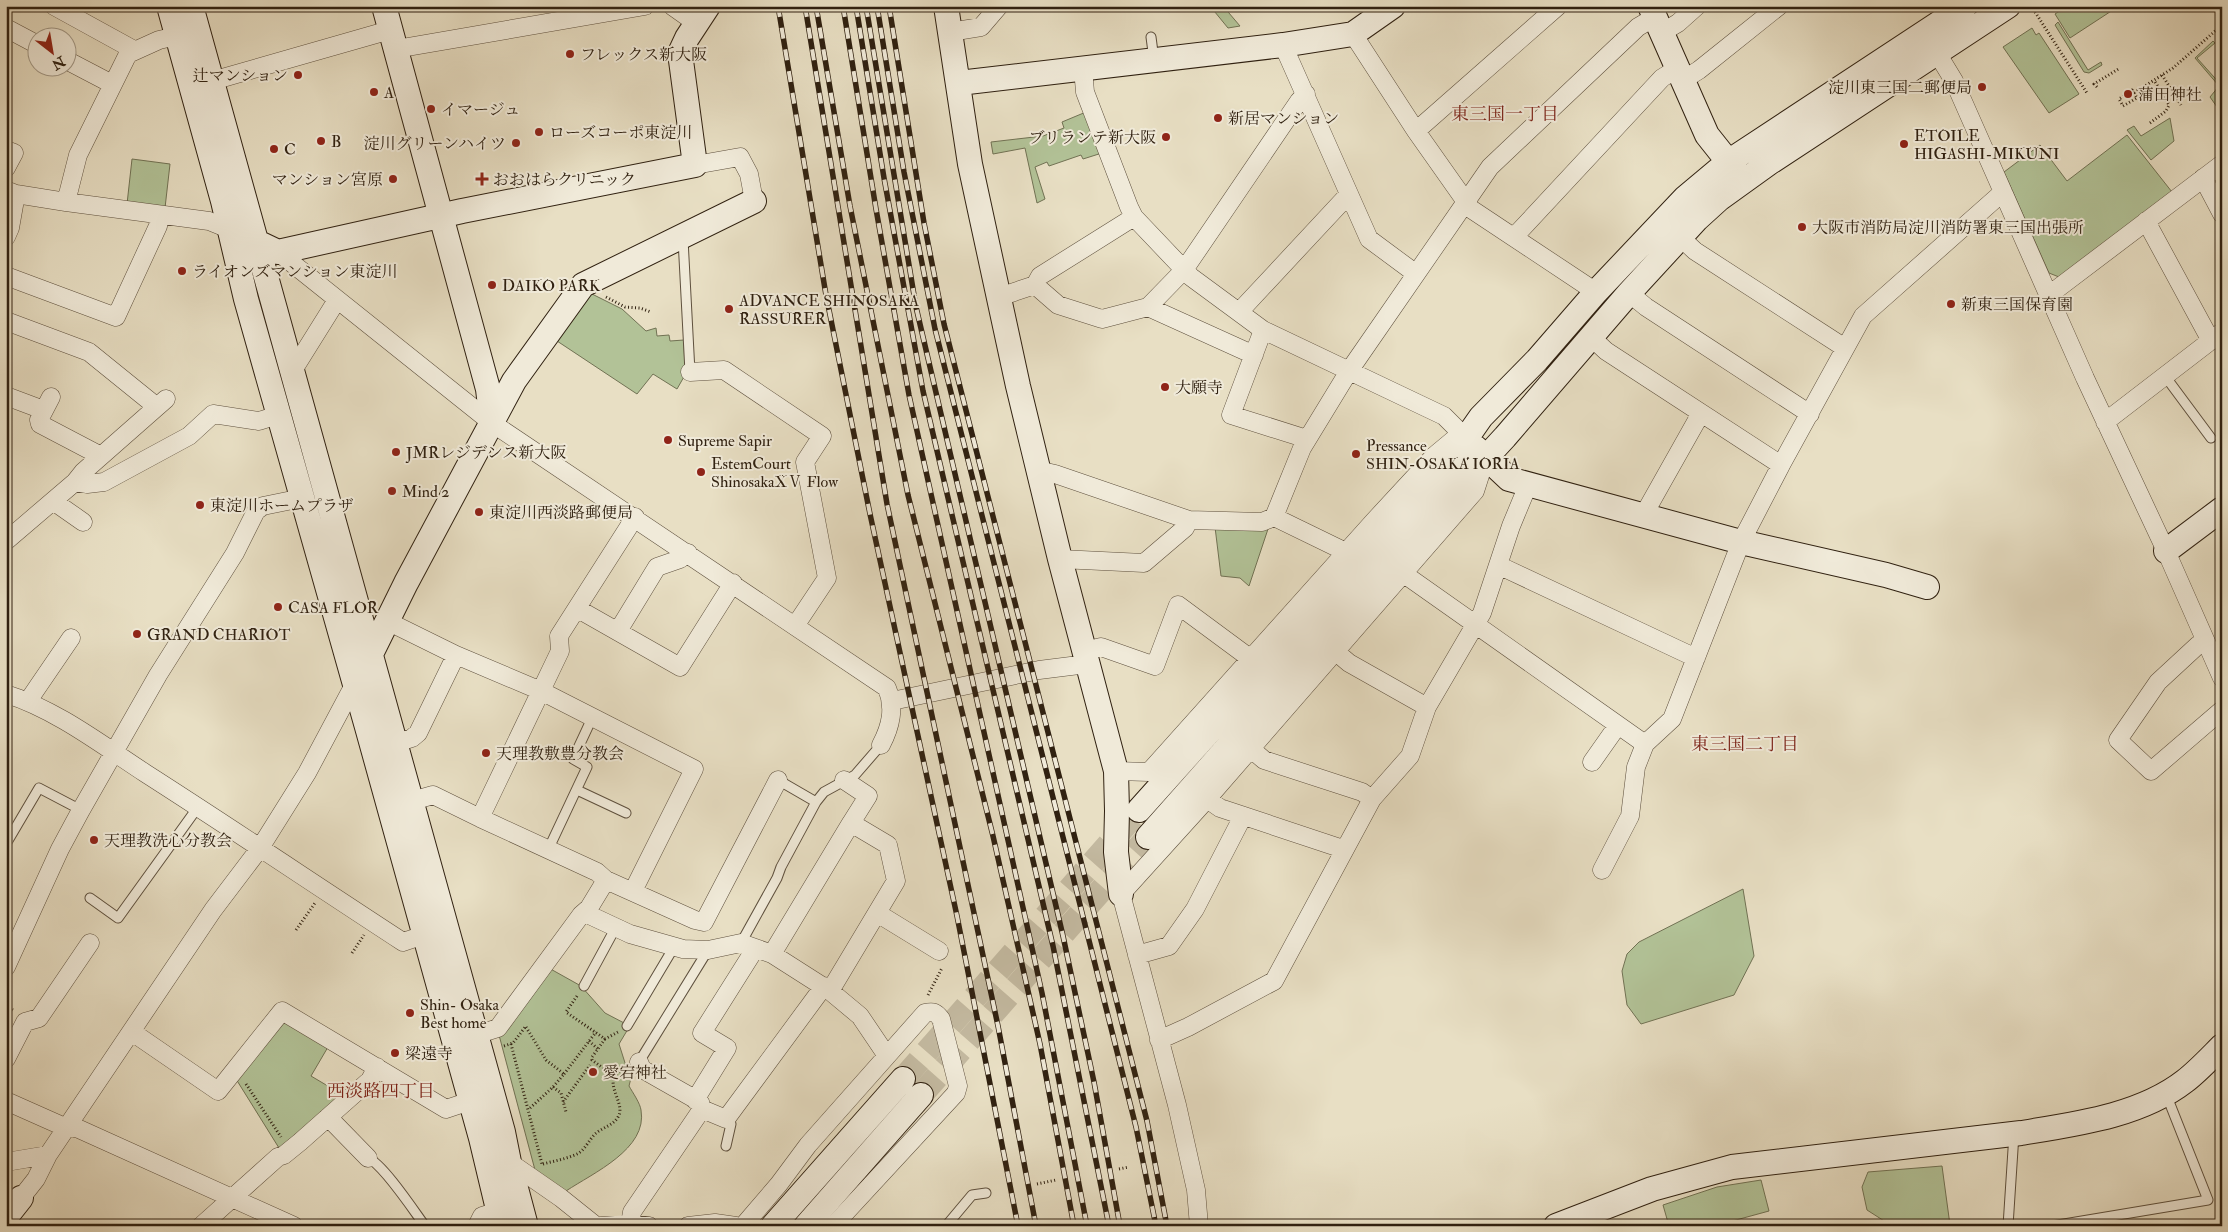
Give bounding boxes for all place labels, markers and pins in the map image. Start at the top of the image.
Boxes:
place label: フレックス新大阪 [580,45,707,65]
marker: フレックス新大阪 [564,48,576,60]
place label: 辻マンション [193,66,288,86]
marker: 辻マンション [292,69,304,81]
place label: 淀川東三国二郵便局 [1828,78,1972,98]
marker: 淀川東三国二郵便局 [1976,81,1988,93]
place label: A [383,83,394,103]
place label: 蒲田神社 [2138,85,2202,105]
marker: A [368,86,380,98]
marker: 蒲田神社 [2122,88,2134,100]
place label: イマージュ [441,100,520,120]
marker: イマージュ [425,103,437,115]
place label: 新居マンション [1228,109,1339,129]
marker: 新居マンション [1212,112,1224,124]
place label: ローズコーポ東淀川 [549,123,692,143]
marker: ローズコーポ東淀川 [533,126,545,138]
place label: ETOILE HIGASHI-MIKUNI [1914,126,2059,164]
place label: ブリランテ新大阪 [1029,128,1156,148]
marker: ブリランテ新大阪 [1160,131,1172,143]
place label: B [331,132,341,152]
place label: 淀川グリーンハイツ [363,134,506,154]
marker: B [315,135,327,147]
marker: 淀川グリーンハイツ [510,137,522,149]
marker: ETOILE HIGASHI-MIKUNI [1898,138,1910,150]
place label: C [284,140,296,160]
marker: C [268,143,280,155]
place label: マンション宮原 [272,170,383,190]
place label: おおはらクリニック [493,170,636,190]
marker: おおはらクリニック [475,172,489,186]
marker: マンション宮原 [387,173,399,185]
place label: 大阪市消防局淀川消防署東三国出張所 [1812,218,2084,238]
marker: 大阪市消防局淀川消防署東三国出張所 [1796,221,1808,233]
place label: ライオンズマンション東淀川 [192,262,398,282]
marker: ライオンズマンション東淀川 [176,265,188,277]
place label: DAIKO PARK [502,276,601,296]
marker: DAIKO PARK [486,279,498,291]
place label: ADVANCE SHINOSAKA RASSURER [738,291,919,329]
place label: 新東三国保育園 [1961,295,2073,315]
marker: 新東三国保育園 [1945,298,1957,310]
marker: ADVANCE SHINOSAKA RASSURER [723,303,735,315]
place label: 大願寺 [1175,378,1223,398]
marker: 大願寺 [1159,381,1171,393]
place label: Supreme Sapir [678,431,772,452]
marker: Supreme Sapir [662,434,674,446]
place label: Pressance SHIN-OSAKA IORIA [1366,436,1520,474]
place label: JMRレジデンス新大阪 [405,443,566,464]
marker: JMRレジデンス新大阪 [390,446,402,458]
marker: Pressance SHIN-OSAKA IORIA [1350,448,1362,460]
place label: EstemCourt ShinosakaXⅤ Flow [711,454,839,492]
marker: EstemCourt ShinosakaXⅤ Flow [695,466,707,478]
place label: Mind 2 [402,482,449,502]
marker: Mind 2 [386,485,398,497]
place label: 東淀川ホームプラザ [210,496,354,516]
marker: 東淀川ホームプラザ [194,499,206,511]
place label: 東淀川西淡路郵便局 [489,503,633,523]
marker: 東淀川西淡路郵便局 [473,506,485,518]
place label: CASA FLOR [288,598,379,618]
marker: CASA FLOR [272,601,284,613]
place label: GRAND CHARIOT [147,625,291,645]
marker: GRAND CHARIOT [131,628,143,640]
place label: 天理教敷豊分教会 [496,744,624,764]
marker: 天理教敷豊分教会 [480,747,492,759]
place label: 天理教洗心分教会 [104,831,232,851]
marker: 天理教洗心分教会 [88,834,100,846]
place label: Shin- Osaka Best home [420,995,500,1033]
marker: Shin- Osaka Best home [404,1007,416,1019]
place label: 梁遠寺 [405,1044,453,1064]
marker: 梁遠寺 [389,1047,401,1059]
place label: 愛宕神社 [603,1063,667,1083]
marker: 愛宕神社 [587,1066,599,1078]

